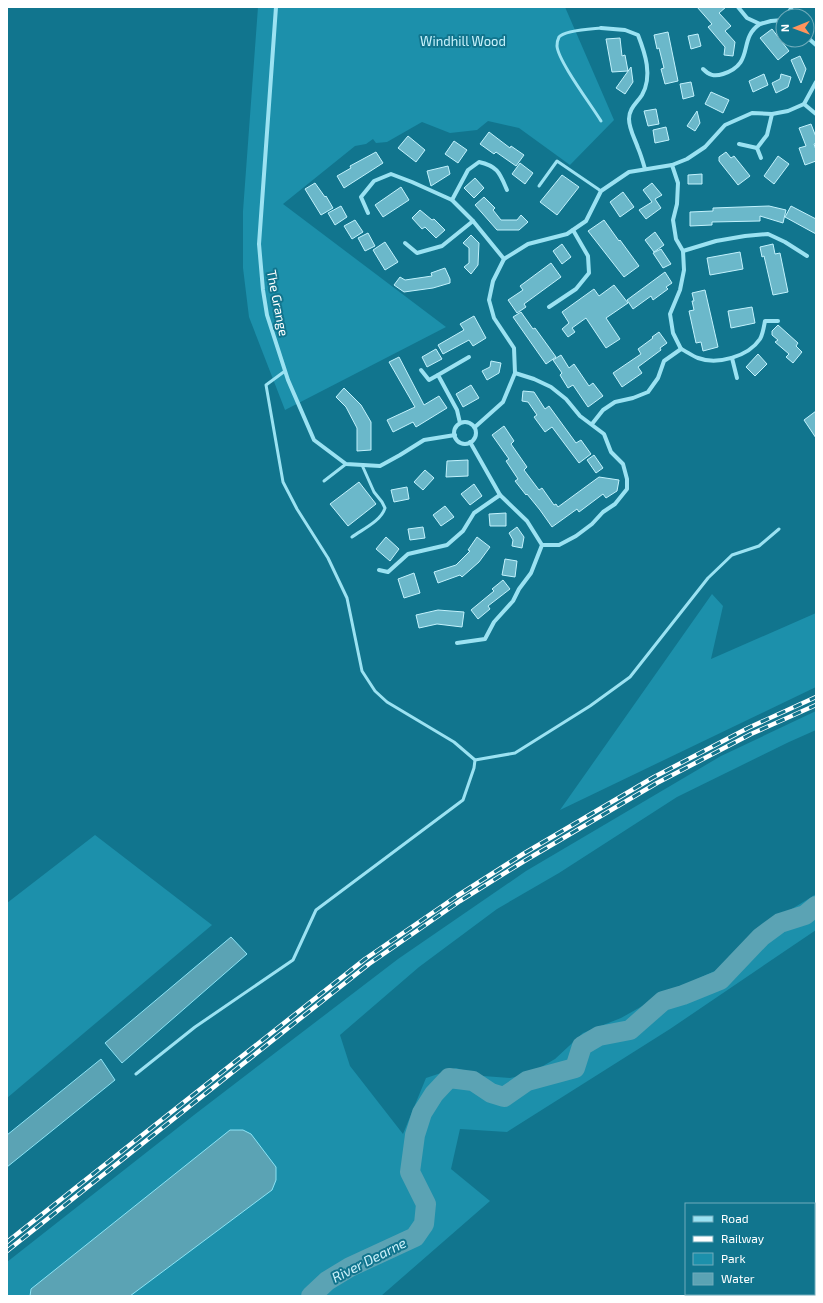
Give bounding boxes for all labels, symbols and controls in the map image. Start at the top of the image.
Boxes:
north arrow [775,8,815,48]
text: N [778,24,791,32]
park label: Windhill Wood [420,33,506,49]
street label: The Grange [264,268,292,338]
legend [685,1203,815,1295]
text: Road [721,1211,749,1225]
text: Railway [721,1231,765,1245]
water label: River Dearne [329,1233,409,1286]
text: Park [721,1251,746,1265]
text: Water [721,1271,755,1285]

